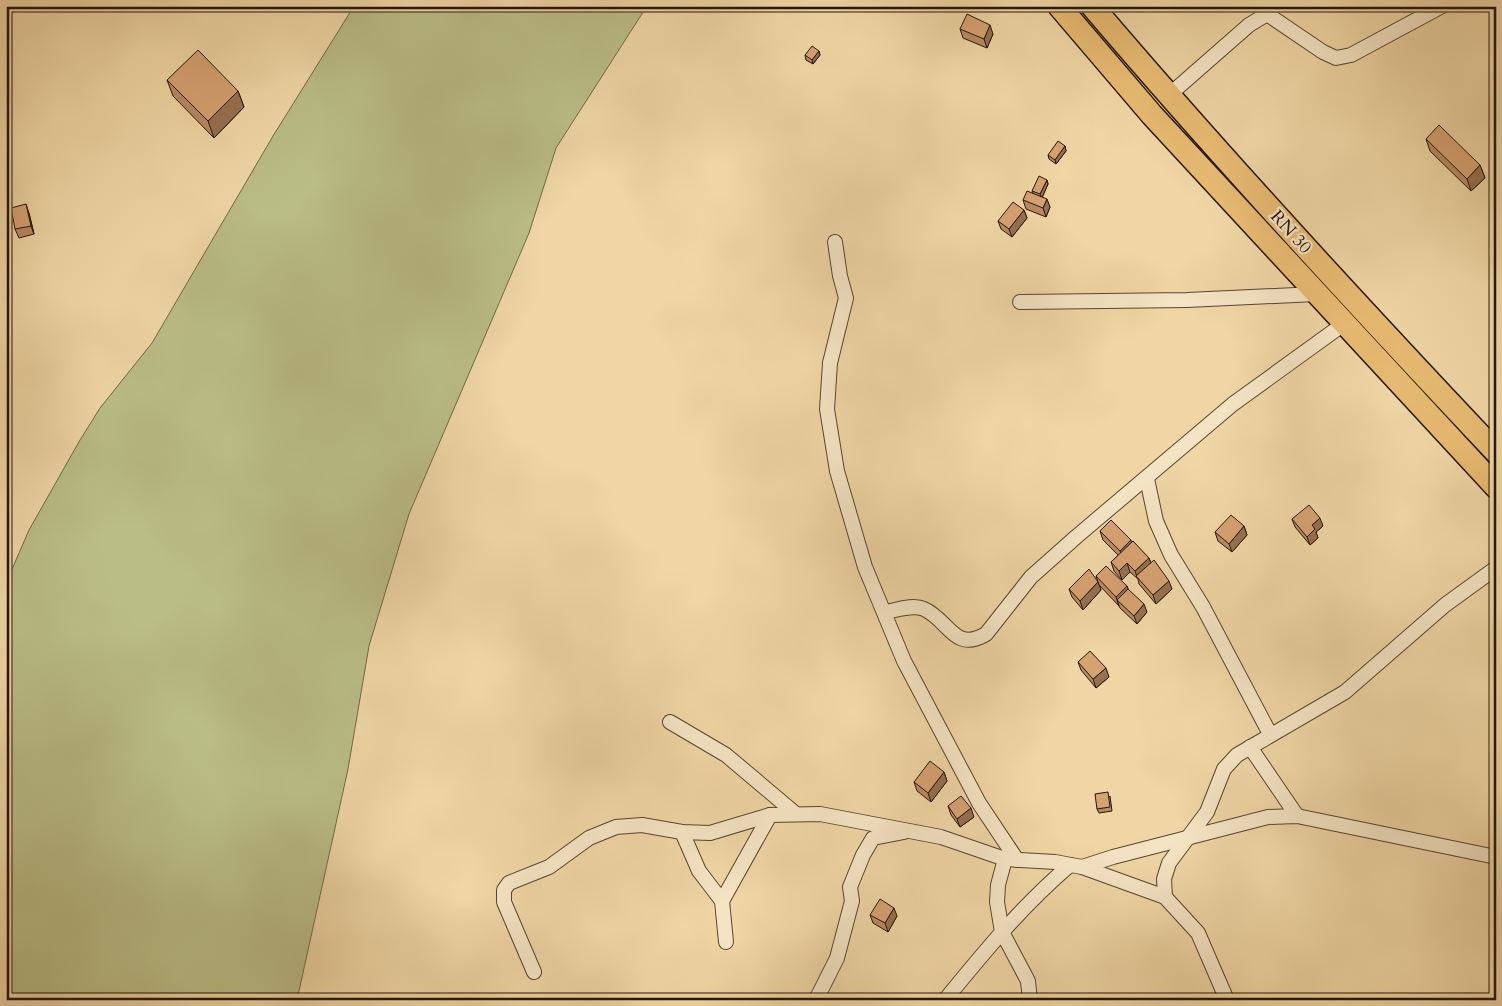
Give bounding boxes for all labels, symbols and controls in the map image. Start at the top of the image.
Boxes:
street label: RN 30 [1265,205,1317,259]

